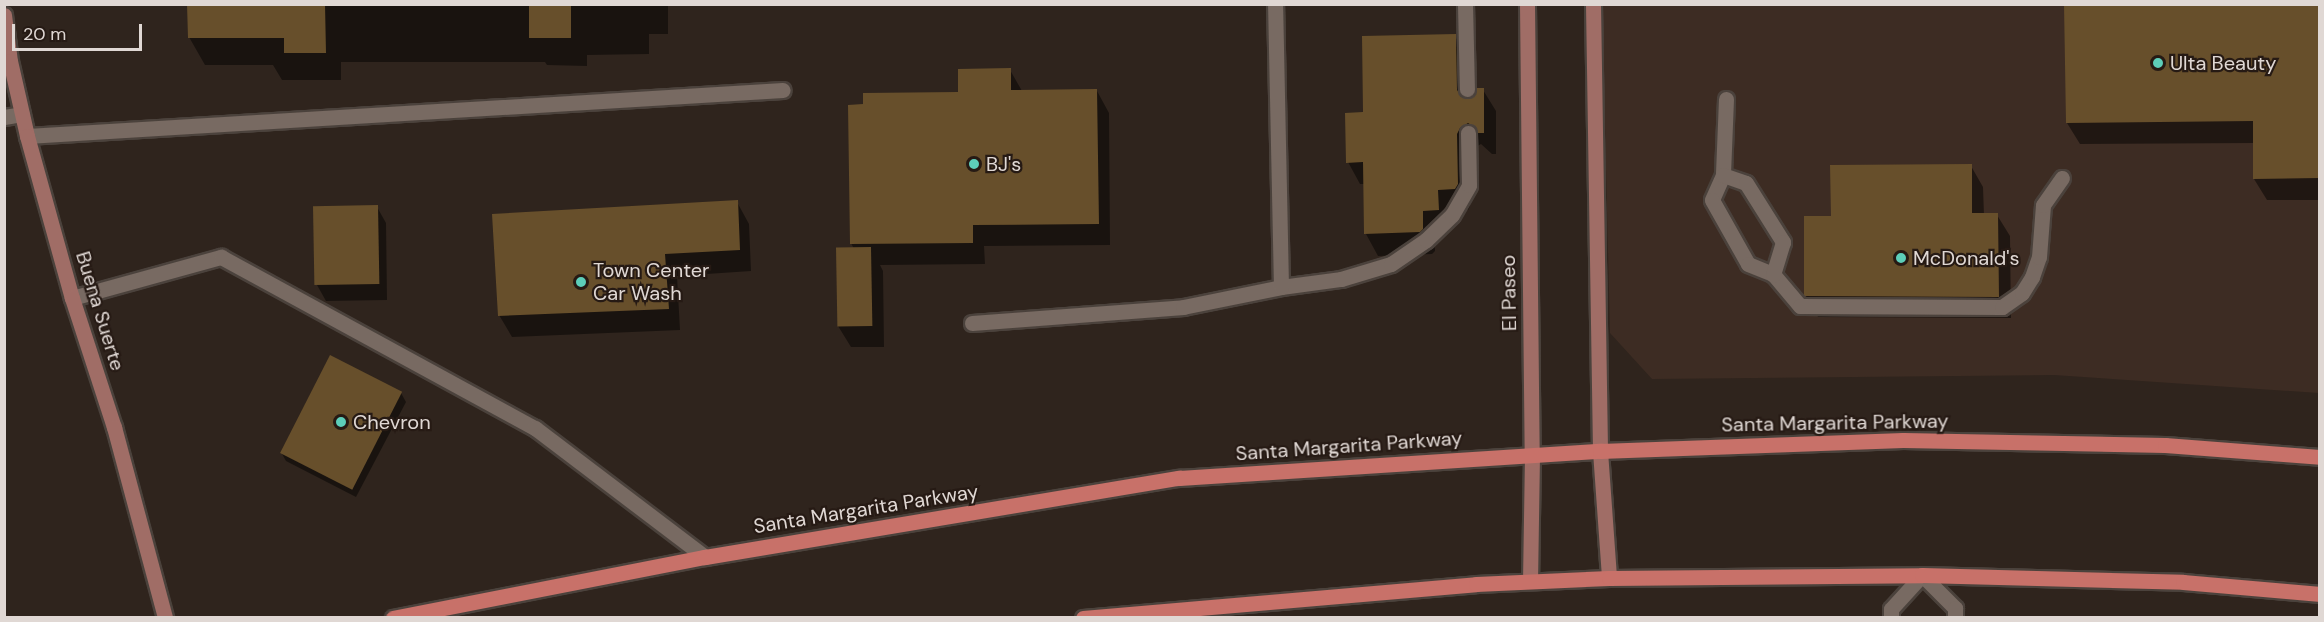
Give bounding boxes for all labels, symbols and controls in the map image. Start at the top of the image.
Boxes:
scale bar [15,12,146,50]
text: 20 m [23,22,66,46]
place label: Ulta Beauty [2170,51,2276,75]
marker: Ulta Beauty [2151,56,2165,70]
place label: BJ's [986,152,1021,176]
marker: BJ's [967,157,981,171]
place label: McDonald's [1913,246,2019,270]
street label: Buena Suerte [70,249,130,373]
marker: McDonald's [1894,251,1908,265]
street label: El Paseo [1496,255,1522,331]
place label: Town Center Car Wash [593,258,709,305]
marker: Town Center Car Wash [574,275,588,289]
street label: Santa Margarita Parkway [1721,409,1949,437]
place label: Chevron [353,410,431,434]
marker: Chevron [334,415,348,429]
street label: Santa Margarita Parkway [1235,426,1463,466]
street label: Santa Margarita Parkway [752,479,980,539]

